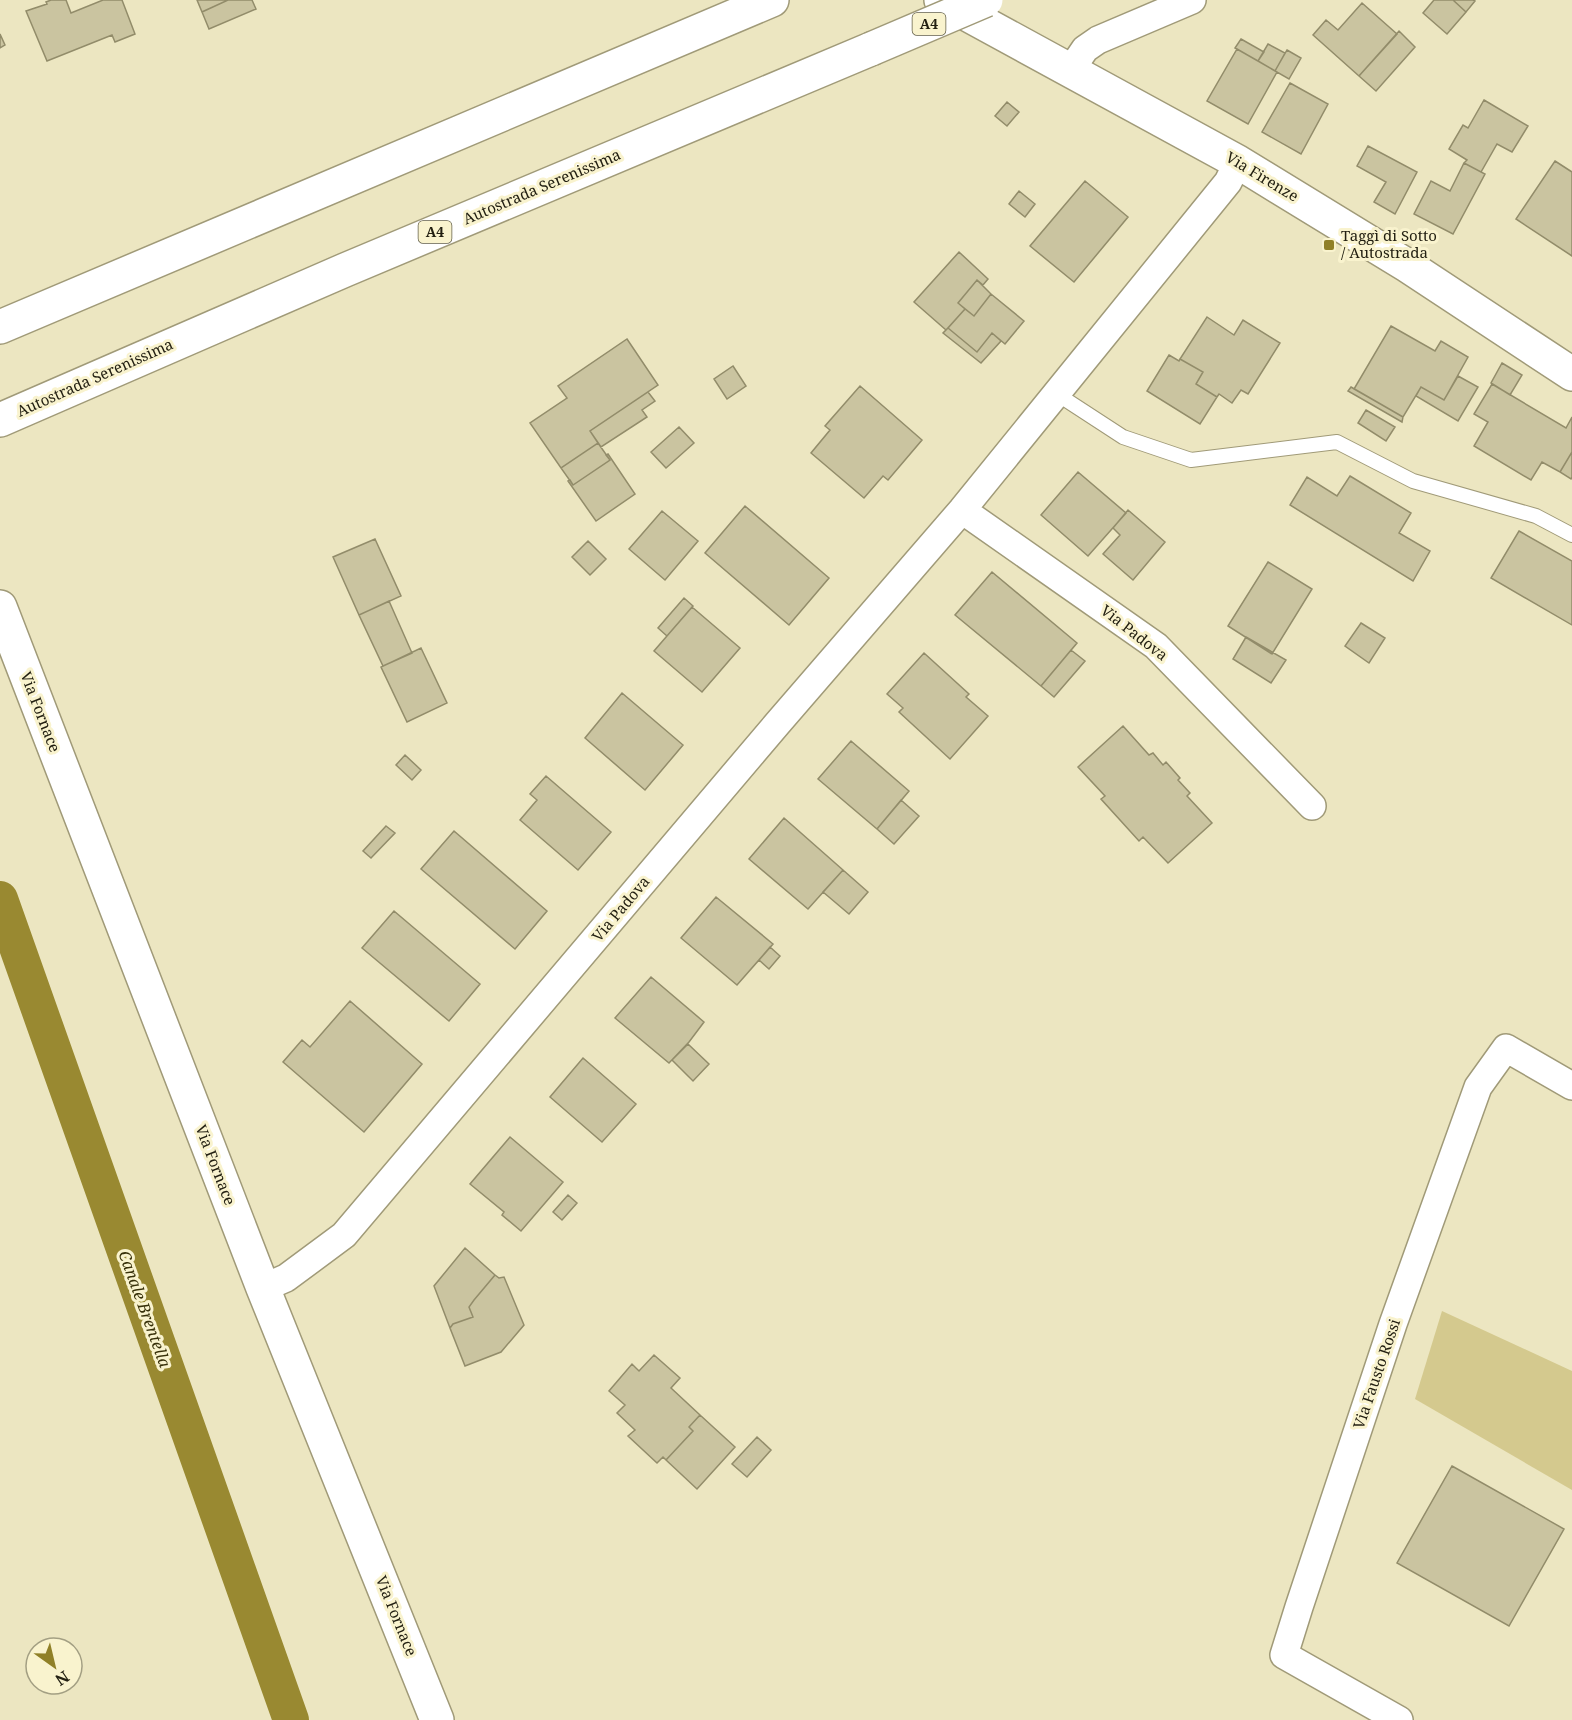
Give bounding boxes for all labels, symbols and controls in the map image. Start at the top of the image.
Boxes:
road number: A4 [912,13,946,35]
street label: Autostrada Serenissima [460,144,623,228]
street label: Via Firenze [1222,147,1303,206]
road number: A4 [418,221,452,243]
place label: Taggì di Sotto / Autostrada [1341,225,1437,262]
marker: Taggì di Sotto / Autostrada [1322,238,1336,252]
street label: Autostrada Serenissima [13,334,176,421]
street label: Via Padova [1097,600,1172,665]
street label: Via Fornace [16,668,65,755]
street label: Via Padova [587,871,654,945]
street label: Via Fornace [191,1121,240,1208]
water label: Canale Brentella [114,1247,177,1371]
street label: Via Fausto Rossi [1348,1316,1404,1431]
street label: Via Fornace [372,1573,422,1659]
north arrow [24,1636,84,1696]
text: N [51,1666,74,1691]

